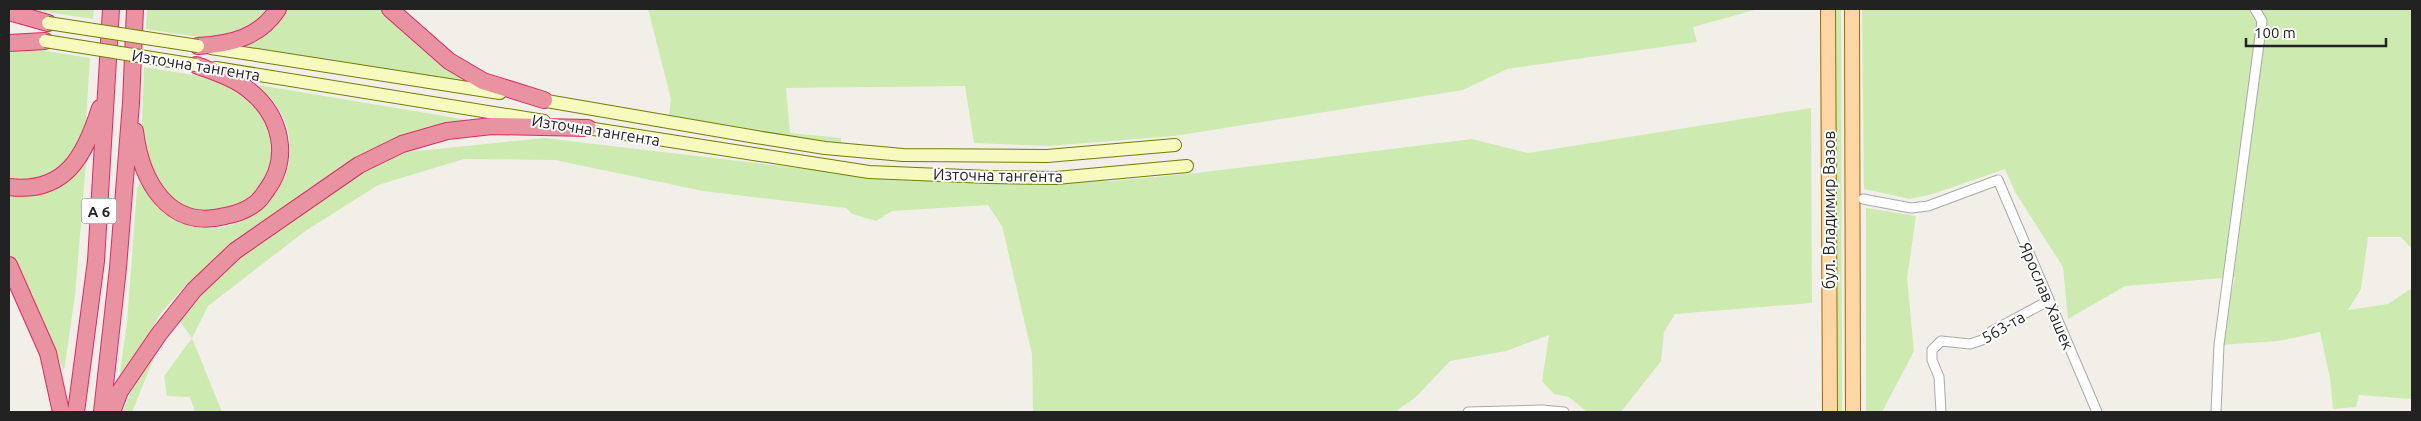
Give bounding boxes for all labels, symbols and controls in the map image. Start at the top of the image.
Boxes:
scale bar [2246,15,2386,47]
text: 100 m [2254,24,2296,41]
street label: Източна тангента [130,46,262,84]
street label: Източна тангента [530,111,662,149]
street label: бул. Владимир Вазов [1820,131,1838,289]
street label: Източна тангента [933,165,1063,185]
road number: A 6 [82,198,116,224]
street label: Ярослав Хашек [2016,240,2078,352]
street label: 563-та [1978,307,2028,347]

